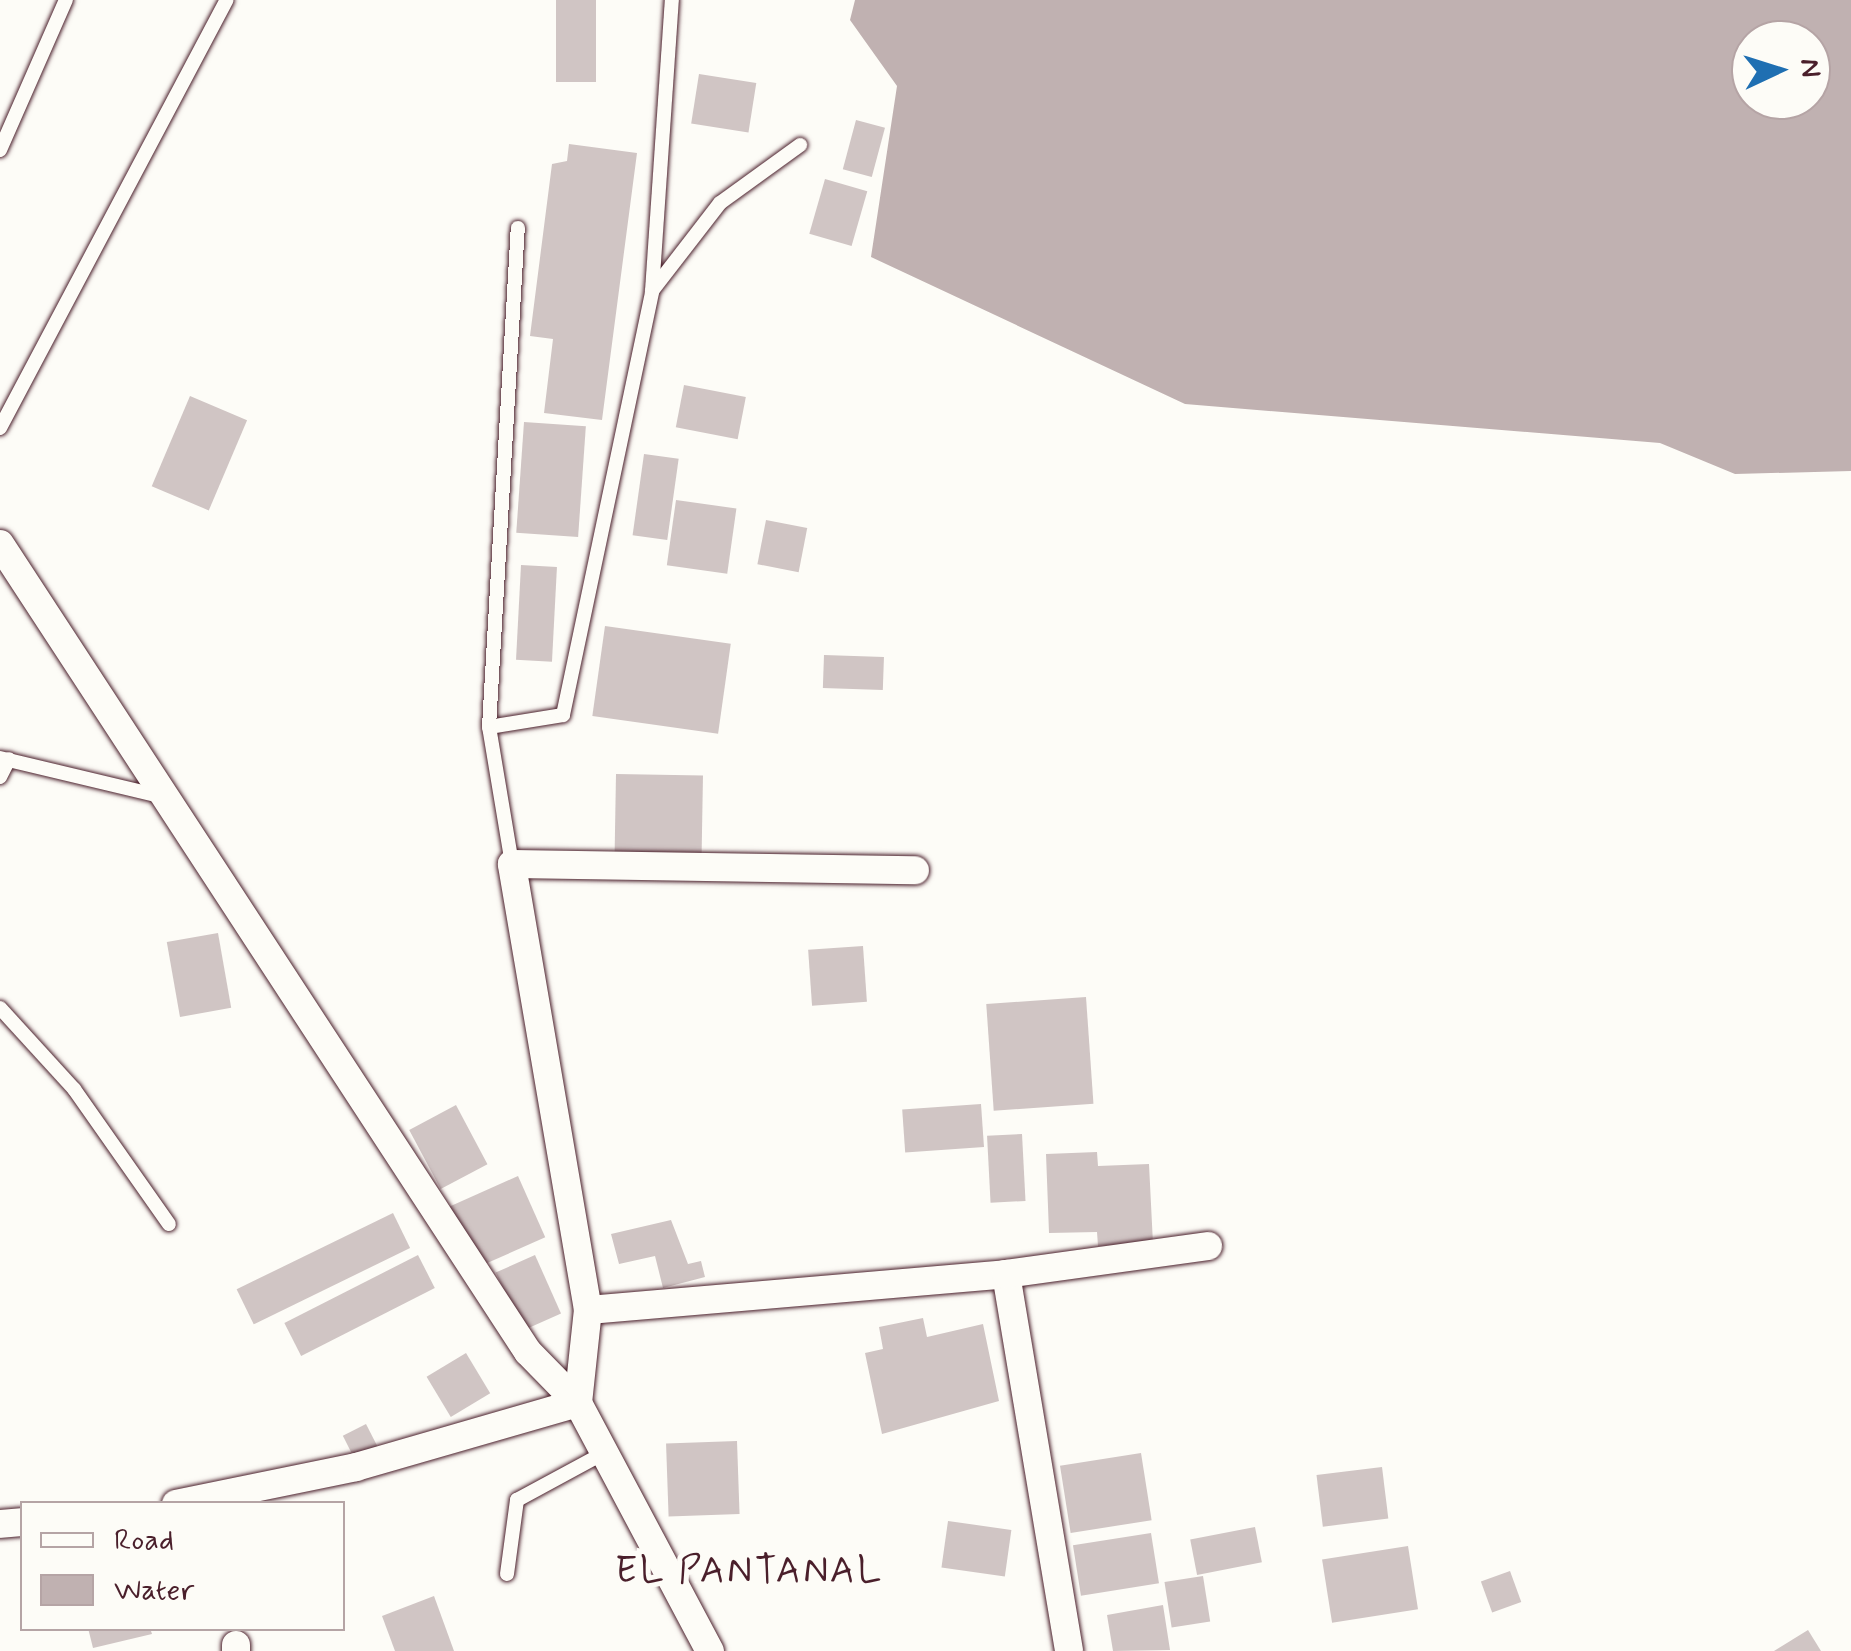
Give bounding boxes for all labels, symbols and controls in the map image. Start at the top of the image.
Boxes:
north arrow [1731,20,1831,120]
text: N [1790,57,1829,79]
legend [20,1501,345,1631]
text: Road [114,1521,174,1560]
district label: EL PANTANAL [615,1549,883,1595]
text: Water [114,1571,194,1610]

